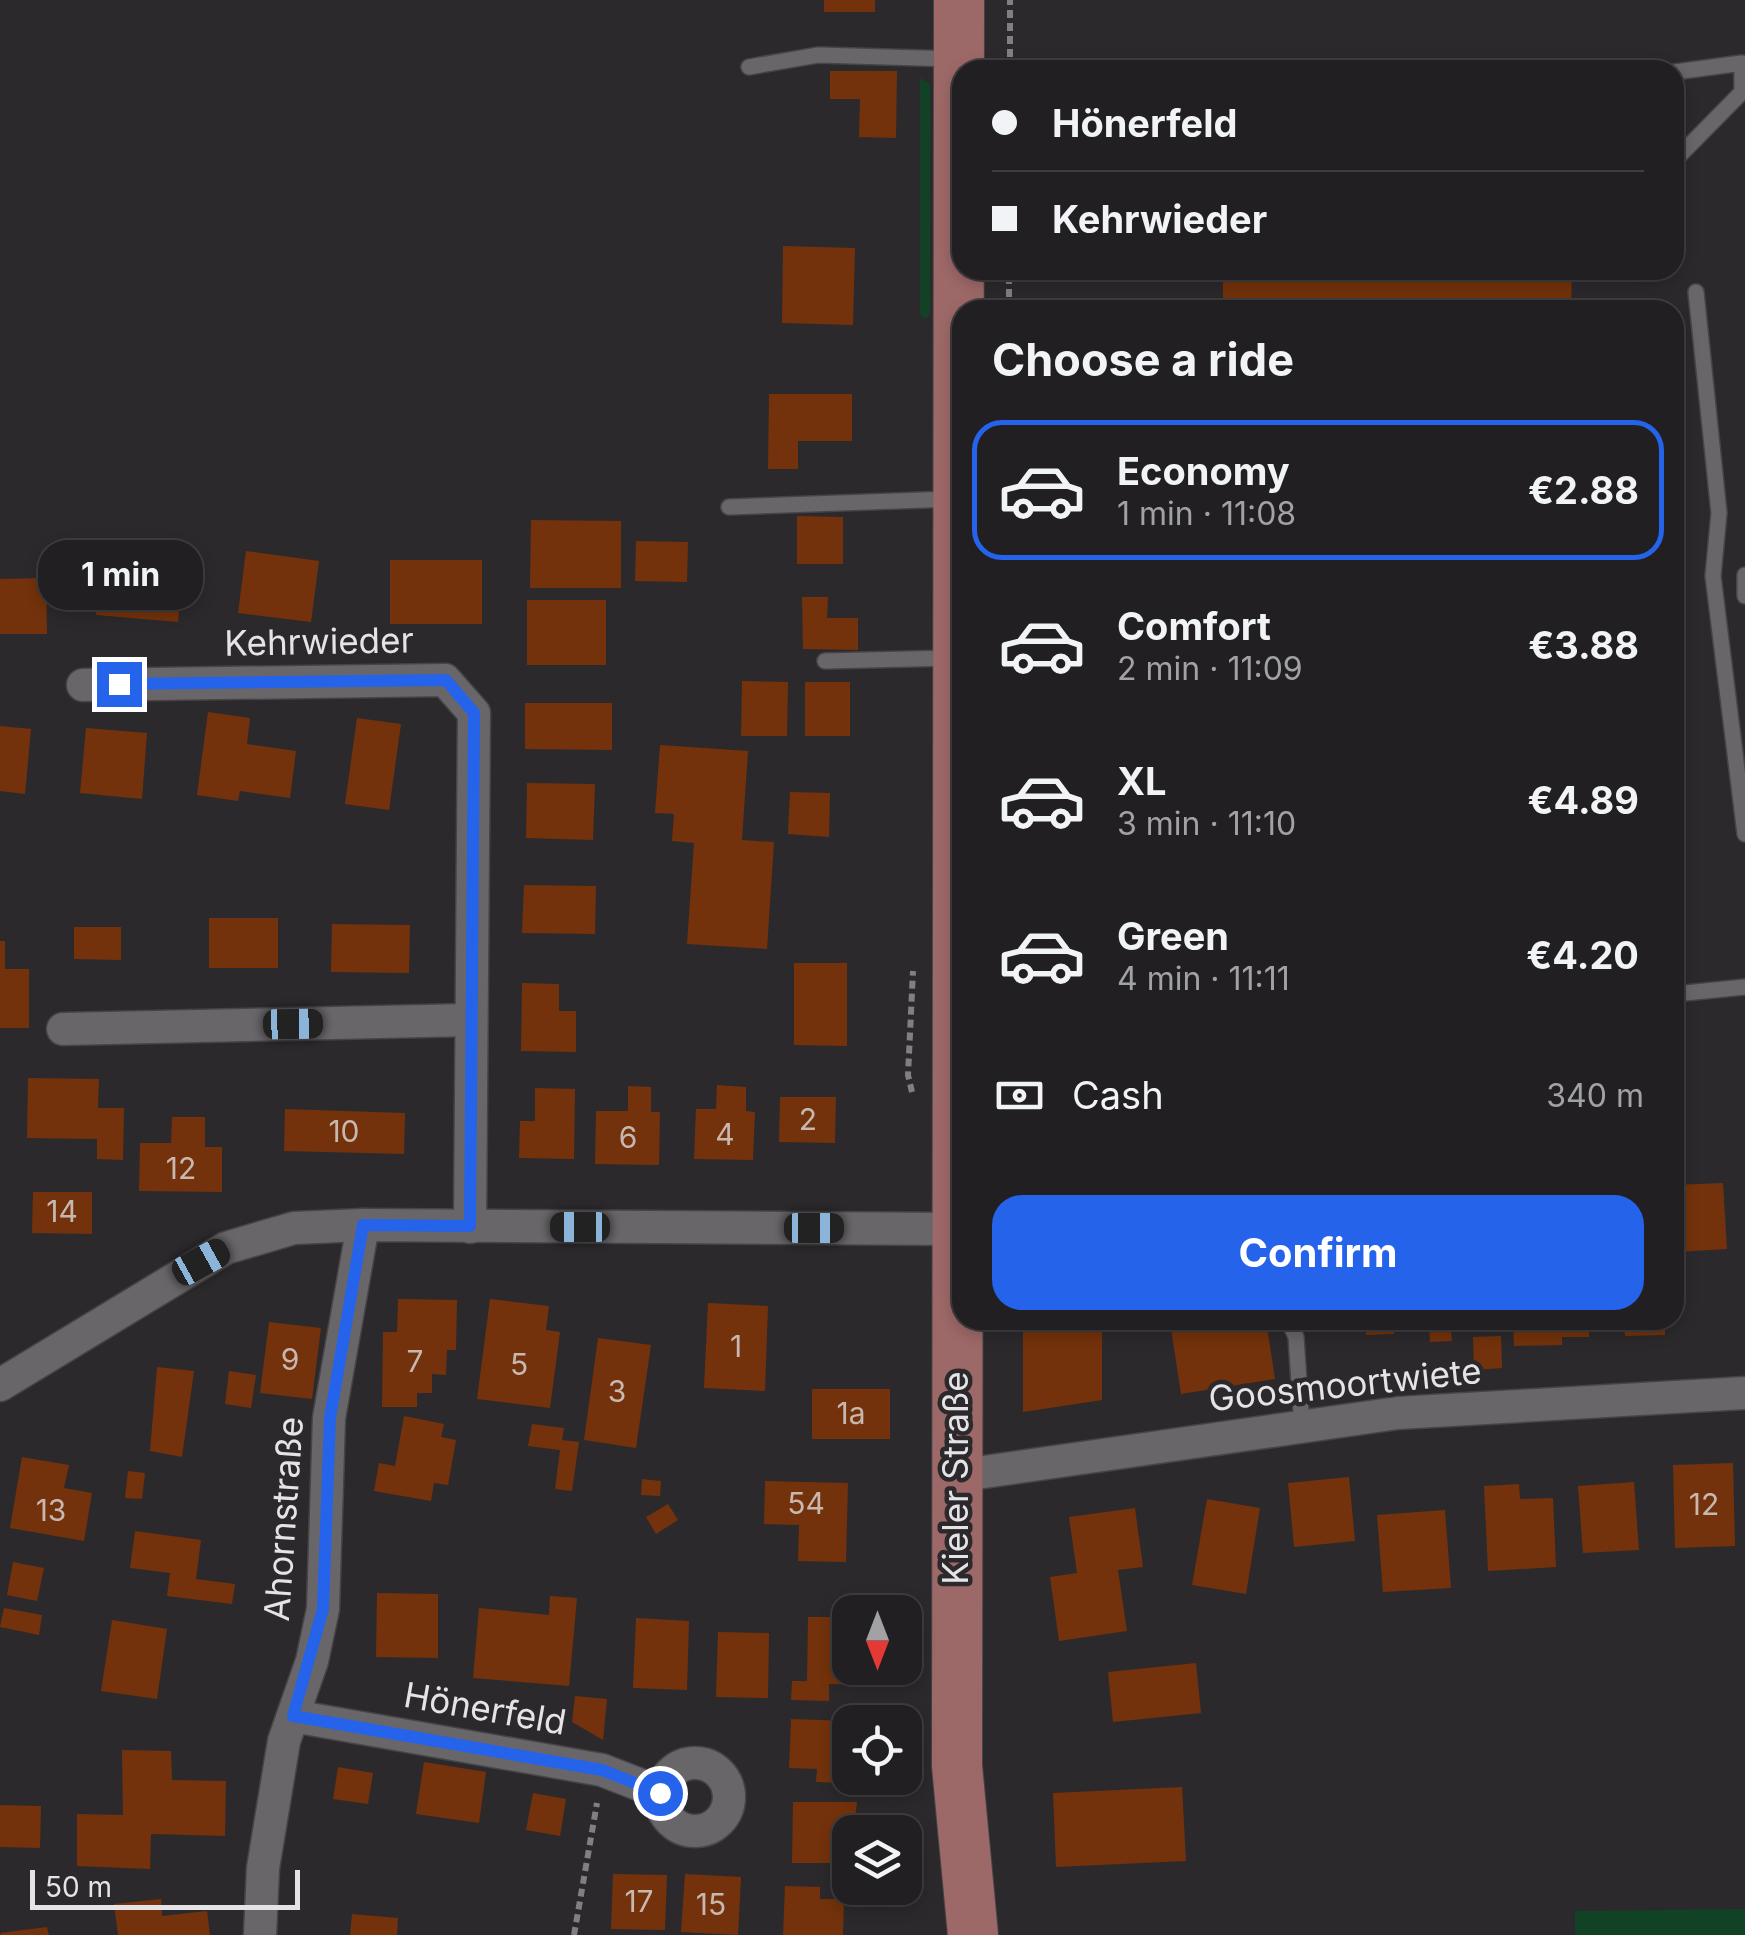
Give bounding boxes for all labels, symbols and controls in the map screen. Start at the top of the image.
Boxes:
text: Hönerfeld [1052,100,1237,146]
text: Kehrwieder [1052,196,1267,242]
text: Choose a ride [992,332,1294,387]
icon: car [997,445,1087,535]
text: Economy [1117,448,1290,494]
text: €2.88 [1528,467,1639,513]
text: 1 min · 11:08 [1117,494,1296,533]
callout: 1 min [36,539,202,609]
text: 1 min [81,555,160,594]
icon: car [997,600,1087,690]
text: Comfort [1117,603,1271,649]
street label: Kehrwieder [224,618,414,664]
text: €3.88 [1528,622,1639,668]
text: 2 min · 11:09 [1117,649,1303,688]
route end [97,662,142,707]
icon: car [997,755,1087,845]
text: XL [1117,758,1167,804]
text: €4.89 [1528,777,1639,823]
text: 3 min · 11:10 [1117,804,1296,843]
icon: car [997,910,1087,1000]
text: Green [1117,913,1229,959]
text: €4.20 [1526,932,1639,978]
text: 4 min · 11:11 [1117,959,1290,998]
car [263,1008,323,1040]
icon: cash [992,1068,1047,1123]
text: Cash [1072,1072,1164,1118]
text: 340 m [1546,1076,1644,1115]
house number: 2 [799,1101,817,1137]
house number: 10 [328,1113,360,1149]
house number: 4 [715,1116,735,1152]
house number: 6 [619,1119,637,1155]
house number: 12 [166,1150,196,1186]
house number: 14 [46,1193,78,1229]
button: Confirm [992,1195,1644,1310]
car [550,1212,610,1242]
car [784,1213,844,1243]
car [167,1234,235,1290]
house number: 1 [730,1328,742,1364]
house number: 9 [281,1341,299,1377]
house number: 7 [407,1343,423,1379]
house number: 5 [510,1346,528,1382]
street label: Goosmoortwiete [1206,1349,1483,1419]
street label: Kieler Straße [934,1371,976,1585]
house number: 3 [608,1373,626,1409]
house number: 1a [836,1395,866,1431]
street label: Ahornstraße [255,1415,311,1623]
house number: 54 [787,1485,825,1521]
house number: 12 [1689,1486,1719,1522]
house number: 13 [36,1492,66,1528]
north arrow [832,1595,922,1685]
map controls [832,1595,922,1905]
street label: Hönerfeld [401,1673,570,1743]
button: locate [832,1705,922,1795]
route start [638,1771,683,1816]
button: layers [832,1815,922,1905]
scale bar [30,1865,300,1910]
text: 50 m [45,1870,112,1904]
house number: 17 [624,1883,654,1919]
house number: 15 [696,1886,726,1922]

